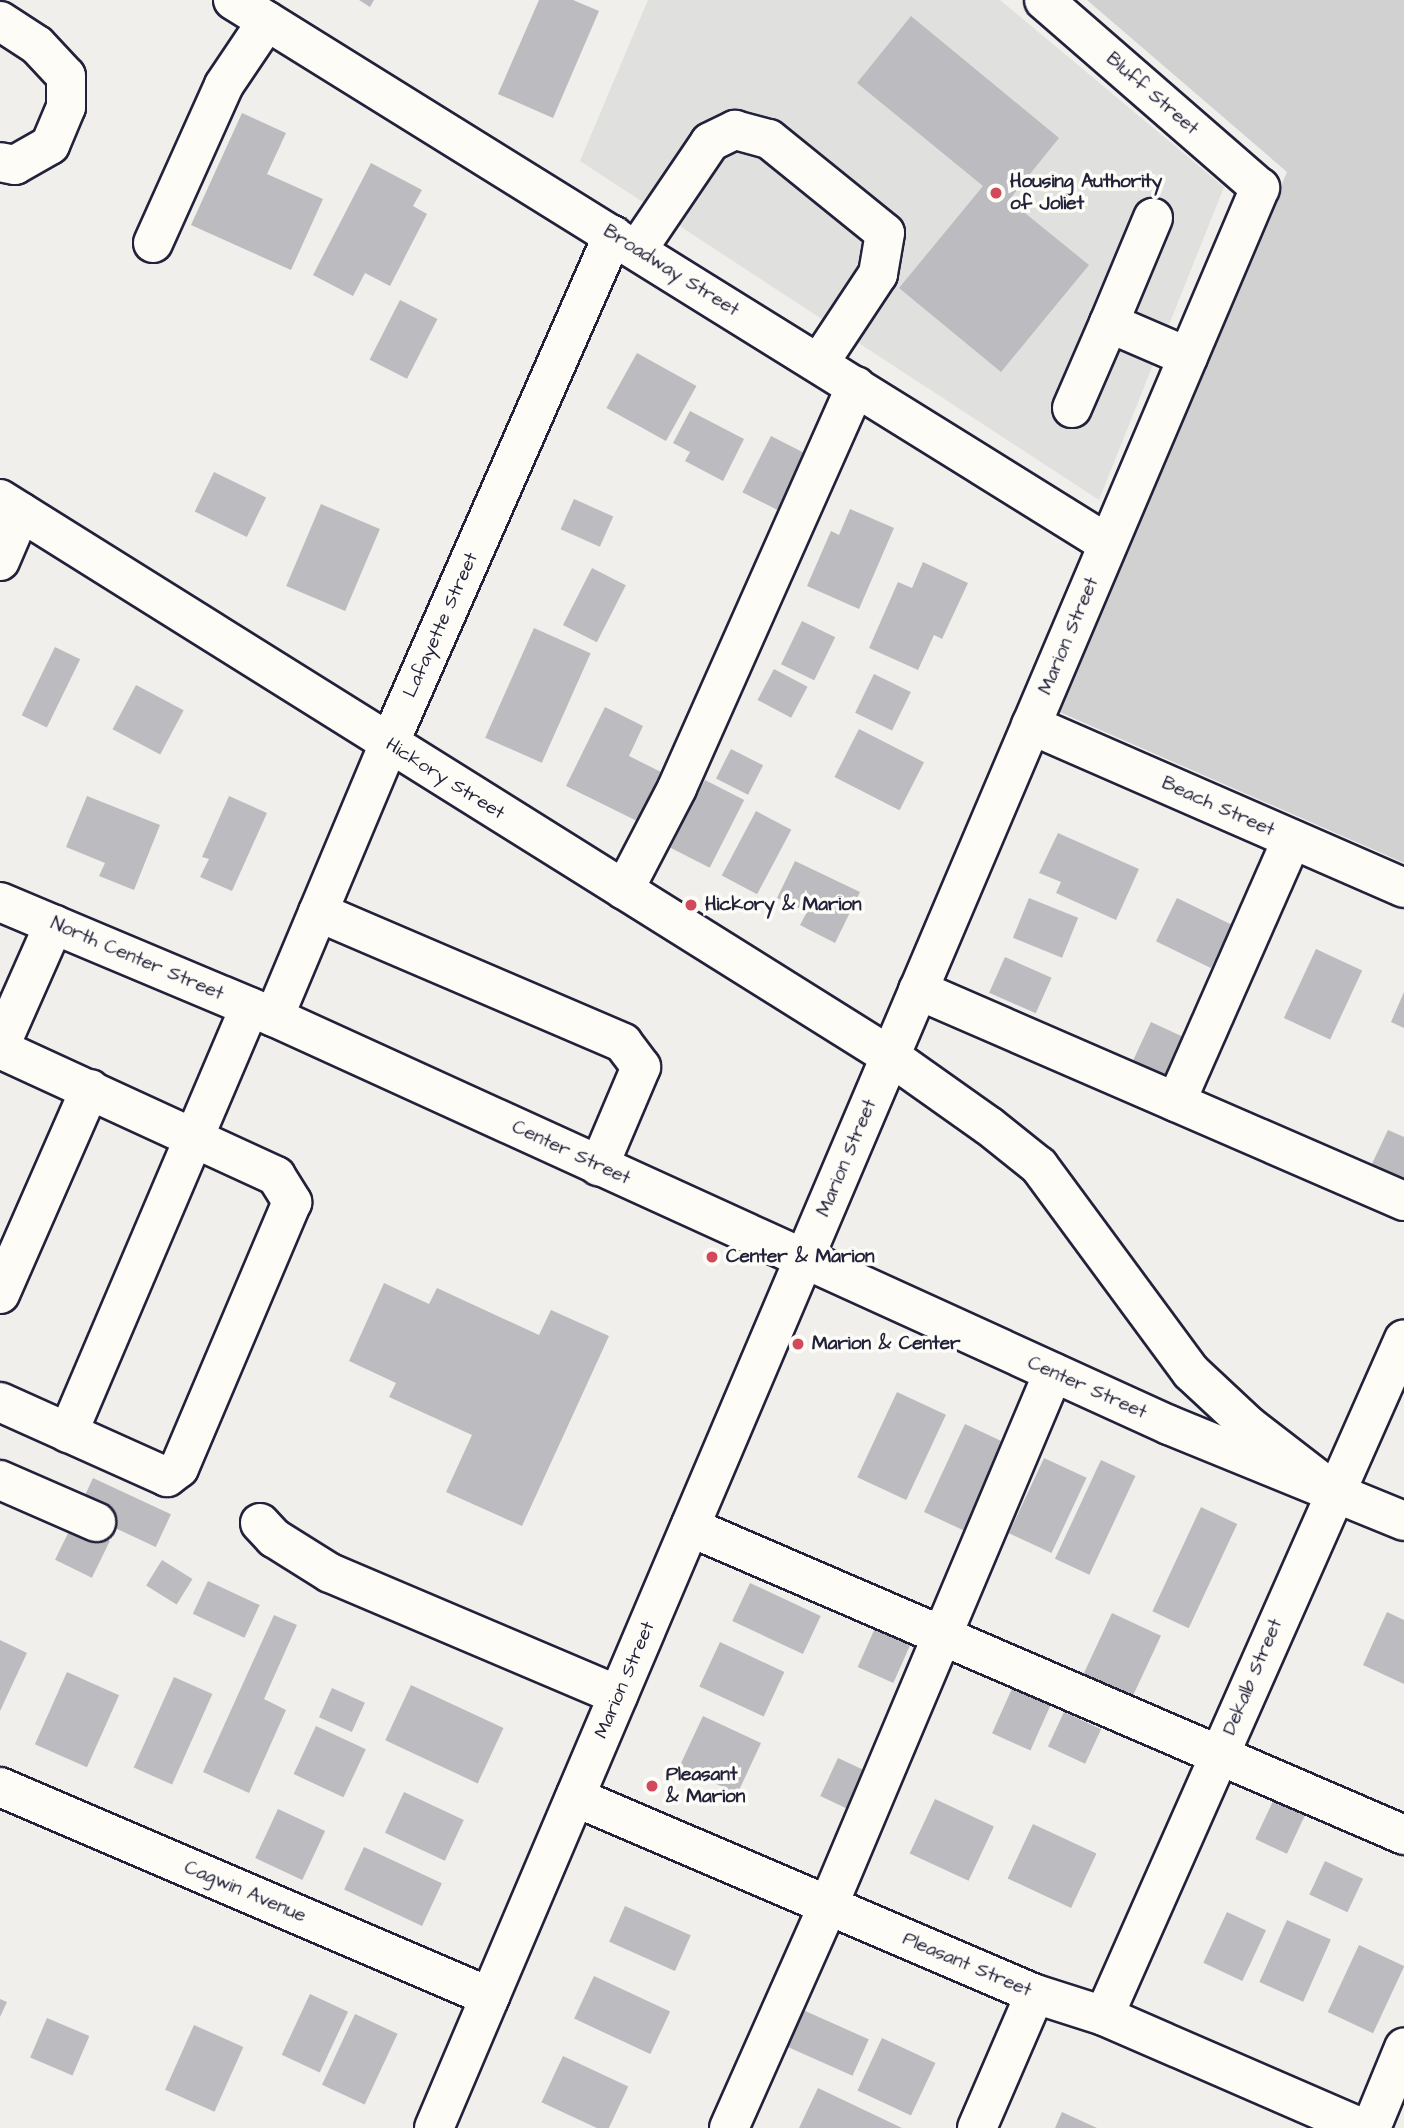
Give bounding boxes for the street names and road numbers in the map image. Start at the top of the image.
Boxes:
street label: Bluff Street [1101,48,1203,140]
street label: Broadway Street [599,220,743,322]
street label: Lafayette Street [399,549,483,701]
street label: Marion Street [1034,574,1104,698]
street label: Hickory Street [381,733,509,825]
street label: Beach Street [1158,772,1278,842]
street label: North Center Street [47,912,227,1006]
street label: Marion Street [812,1096,882,1220]
street label: Center Street [508,1116,634,1190]
street label: Center Street [1024,1352,1150,1424]
street label: Dekalb Street [1218,1616,1288,1738]
street label: Marion Street [590,1618,660,1742]
street label: Cagwin Avenue [181,1856,309,1928]
street label: Pleasant Street [899,1928,1035,2002]

